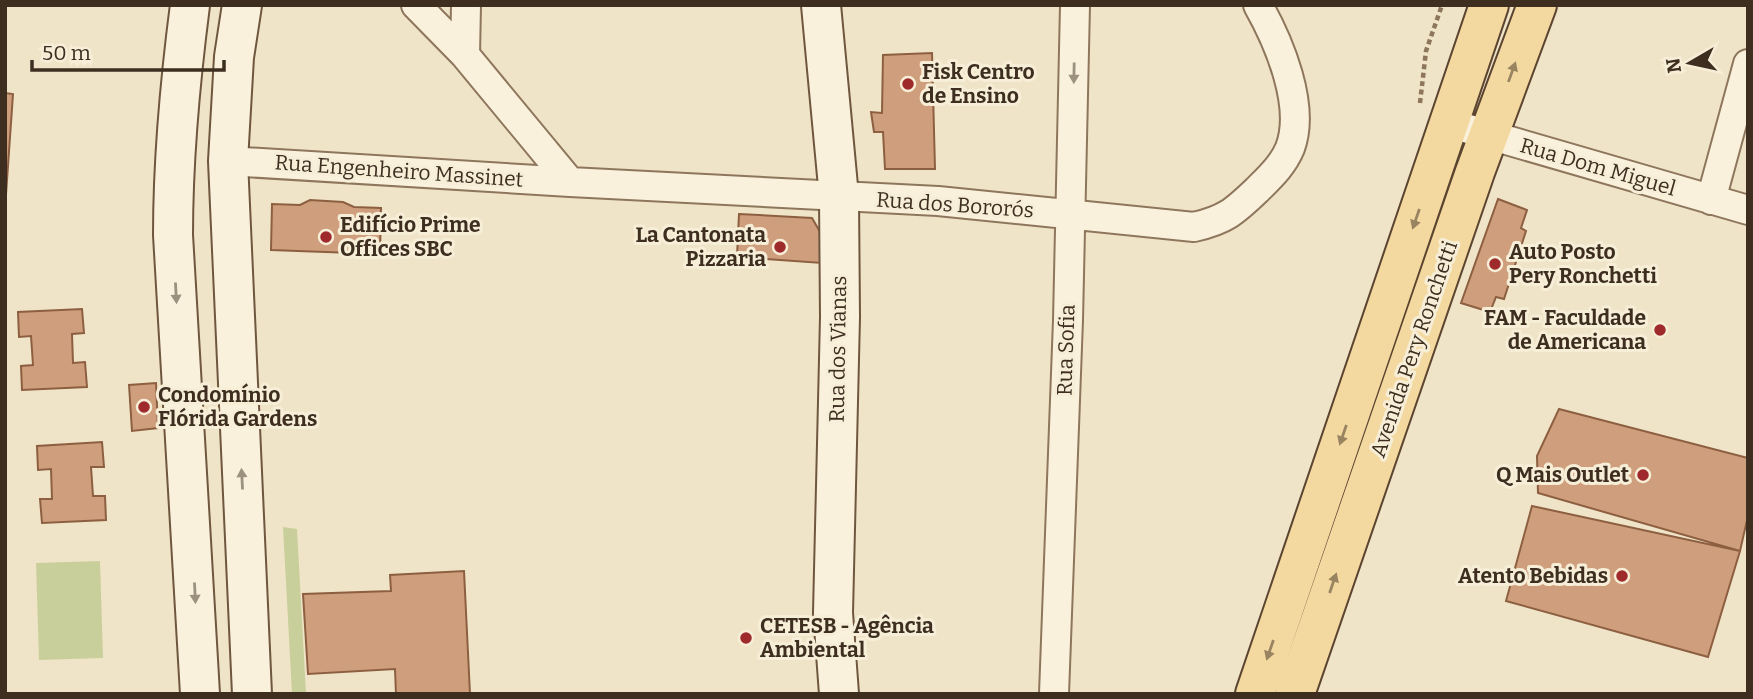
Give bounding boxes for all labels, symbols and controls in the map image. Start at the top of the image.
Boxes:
scale bar [32,28,224,72]
north arrow [1655,28,1725,98]
text: 50 m [42,40,91,66]
text: N [1661,56,1686,75]
place label: Fisk Centro de Ensino [922,59,1035,109]
one-way arrow [1507,62,1518,83]
one-way arrow [1068,63,1080,85]
marker: Fisk Centro de Ensino [900,76,916,92]
street label: Rua Dom Miguel [1517,132,1679,202]
street label: Rua Engenheiro Massinet [274,149,524,193]
street label: Rua dos Bororós [875,187,1035,223]
one-way arrow [1410,209,1421,230]
place label: Edifício Prime Offices SBC [340,212,481,262]
place label: La Cantonata Pizzaria [635,222,766,272]
marker: Edifício Prime Offices SBC [318,229,334,245]
street label: Avenida Pery Ronchetti [1365,237,1463,461]
marker: La Cantonata Pizzaria [772,239,788,255]
place label: Auto Posto Pery Ronchetti [1509,239,1657,289]
marker: Auto Posto Pery Ronchetti [1487,256,1503,272]
street label: Rua dos Vianas [824,275,852,423]
one-way arrow [171,282,182,304]
street label: Rua Sofia [1051,303,1081,396]
place label: FAM - Faculdade de Americana [1484,305,1646,355]
marker: FAM - Faculdade de Americana [1652,322,1668,338]
place label: Condomínio Flórida Gardens [158,382,317,432]
marker: Condomínio Flórida Gardens [136,399,152,415]
one-way arrow [1337,424,1347,445]
place label: Q Mais Outlet [1496,462,1630,488]
one-way arrow [237,467,248,489]
marker: Q Mais Outlet [1635,467,1651,483]
place label: Atento Bebidas [1458,563,1608,589]
marker: Atento Bebidas [1614,568,1630,584]
one-way arrow [1328,572,1339,593]
one-way arrow [190,583,201,605]
place label: CETESB - Agência Ambiental [760,613,934,663]
marker: CETESB - Agência Ambiental [738,630,754,646]
one-way arrow [1264,640,1274,661]

